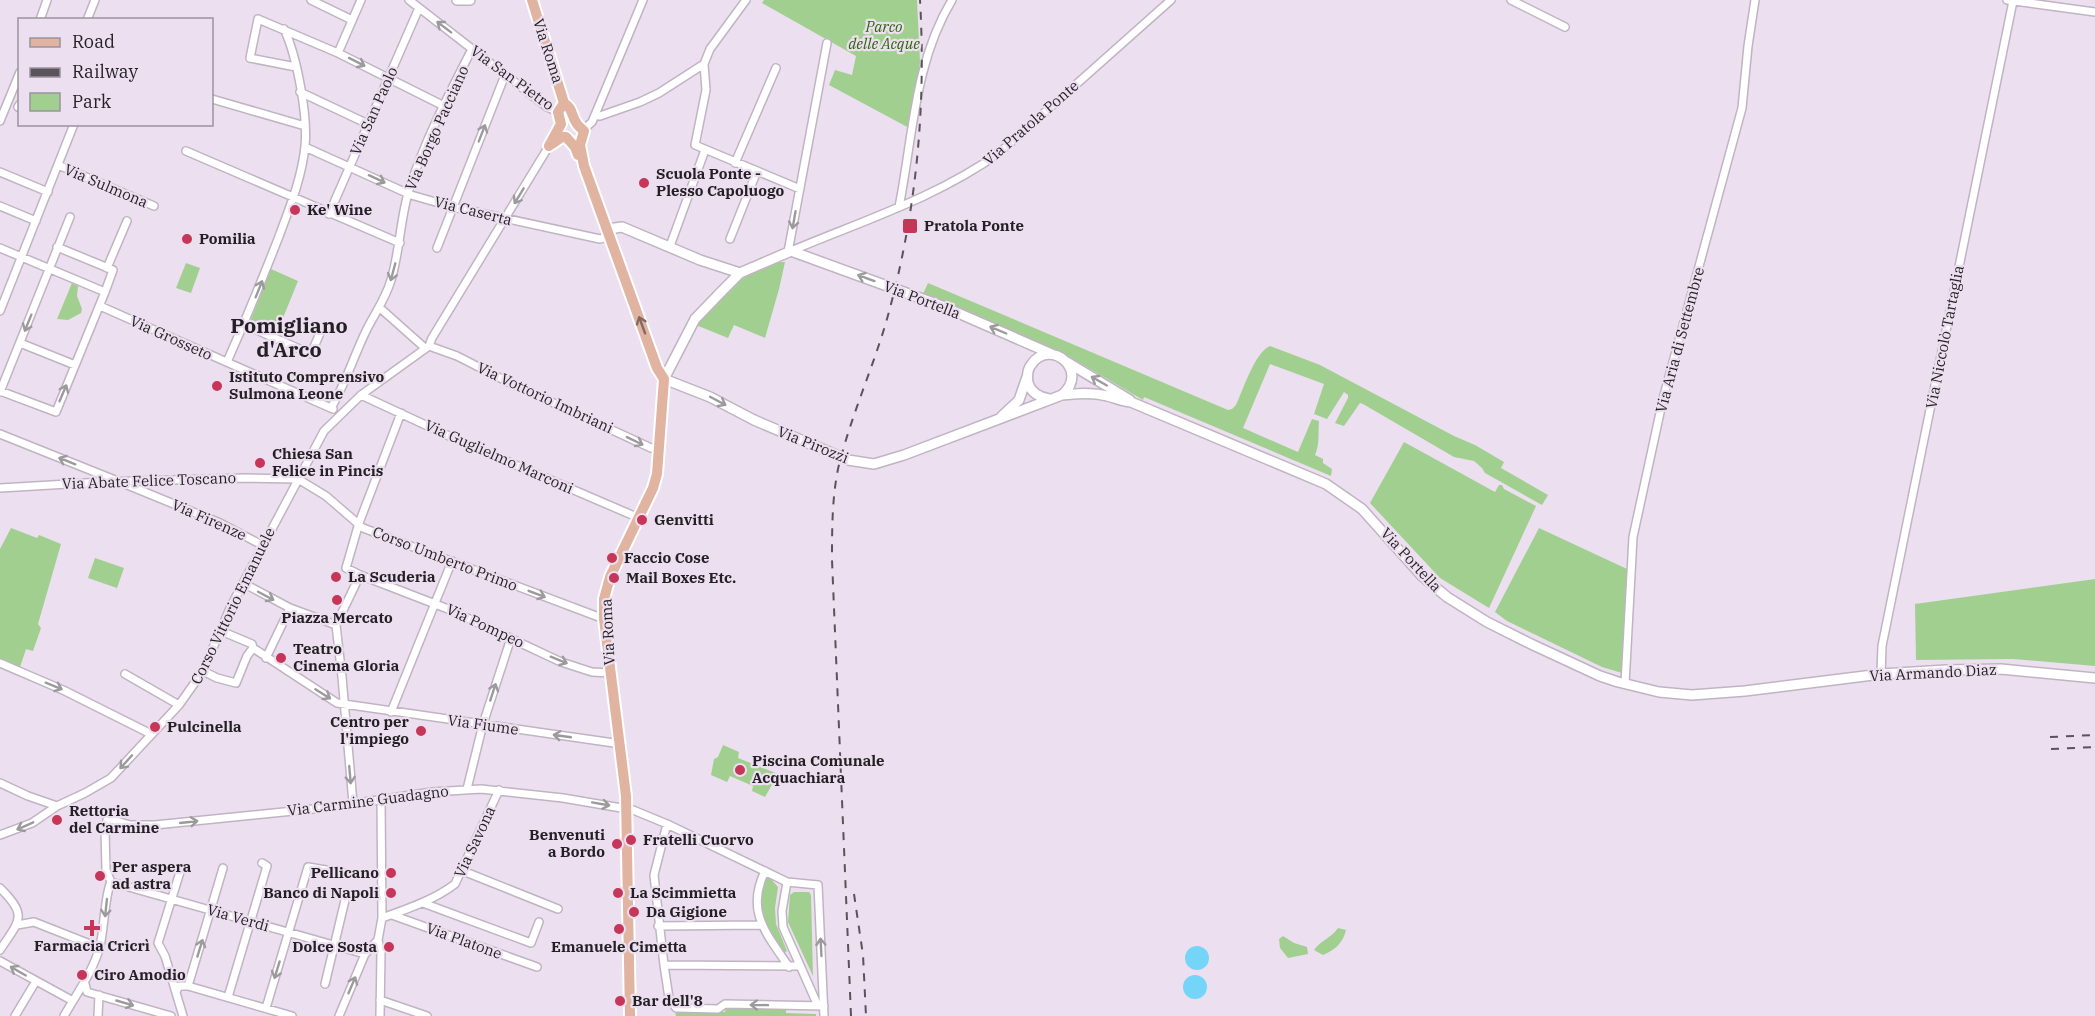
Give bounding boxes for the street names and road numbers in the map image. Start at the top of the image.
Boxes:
street label: Via Roma [529,16,568,86]
street label: Via San Pietro [467,41,558,114]
street label: Via Borgo Pacciano [400,62,473,193]
street label: Via San Paolo [346,64,402,158]
street label: Via Pratola Ponte [979,76,1082,169]
street label: Via Sulmona [61,159,151,212]
street label: Via Caserta [432,192,514,229]
street label: Via Niccolò Tartaglia [1921,264,1968,410]
street label: Via Aria di Settembre [1651,265,1708,415]
street label: Via Portella [881,276,963,323]
street label: Via Grosseto [127,311,215,364]
street label: Via Vottorio Imbriani [474,358,617,438]
street label: Via Guglielmo Marconi [422,415,577,498]
street label: Via Pirozzi [775,422,852,468]
street label: Via Abate Felice Toscano [62,468,236,493]
street label: Via Firenze [169,495,249,544]
street label: Corso Umberto Primo [370,522,520,595]
street label: Corso Vittorio Emanuele [186,524,279,687]
street label: Via Portella [1377,524,1446,596]
street label: Via Roma [596,598,619,666]
street label: Via Pompeo [443,599,527,652]
street label: Via Armando Diaz [1869,660,1997,685]
street label: Via Fiume [446,710,520,739]
street label: Via Carmine Guadagno [286,781,450,820]
street label: Via Savona [450,803,499,881]
street label: Via Verdi [205,900,272,936]
street label: Via Platone [424,918,505,963]

